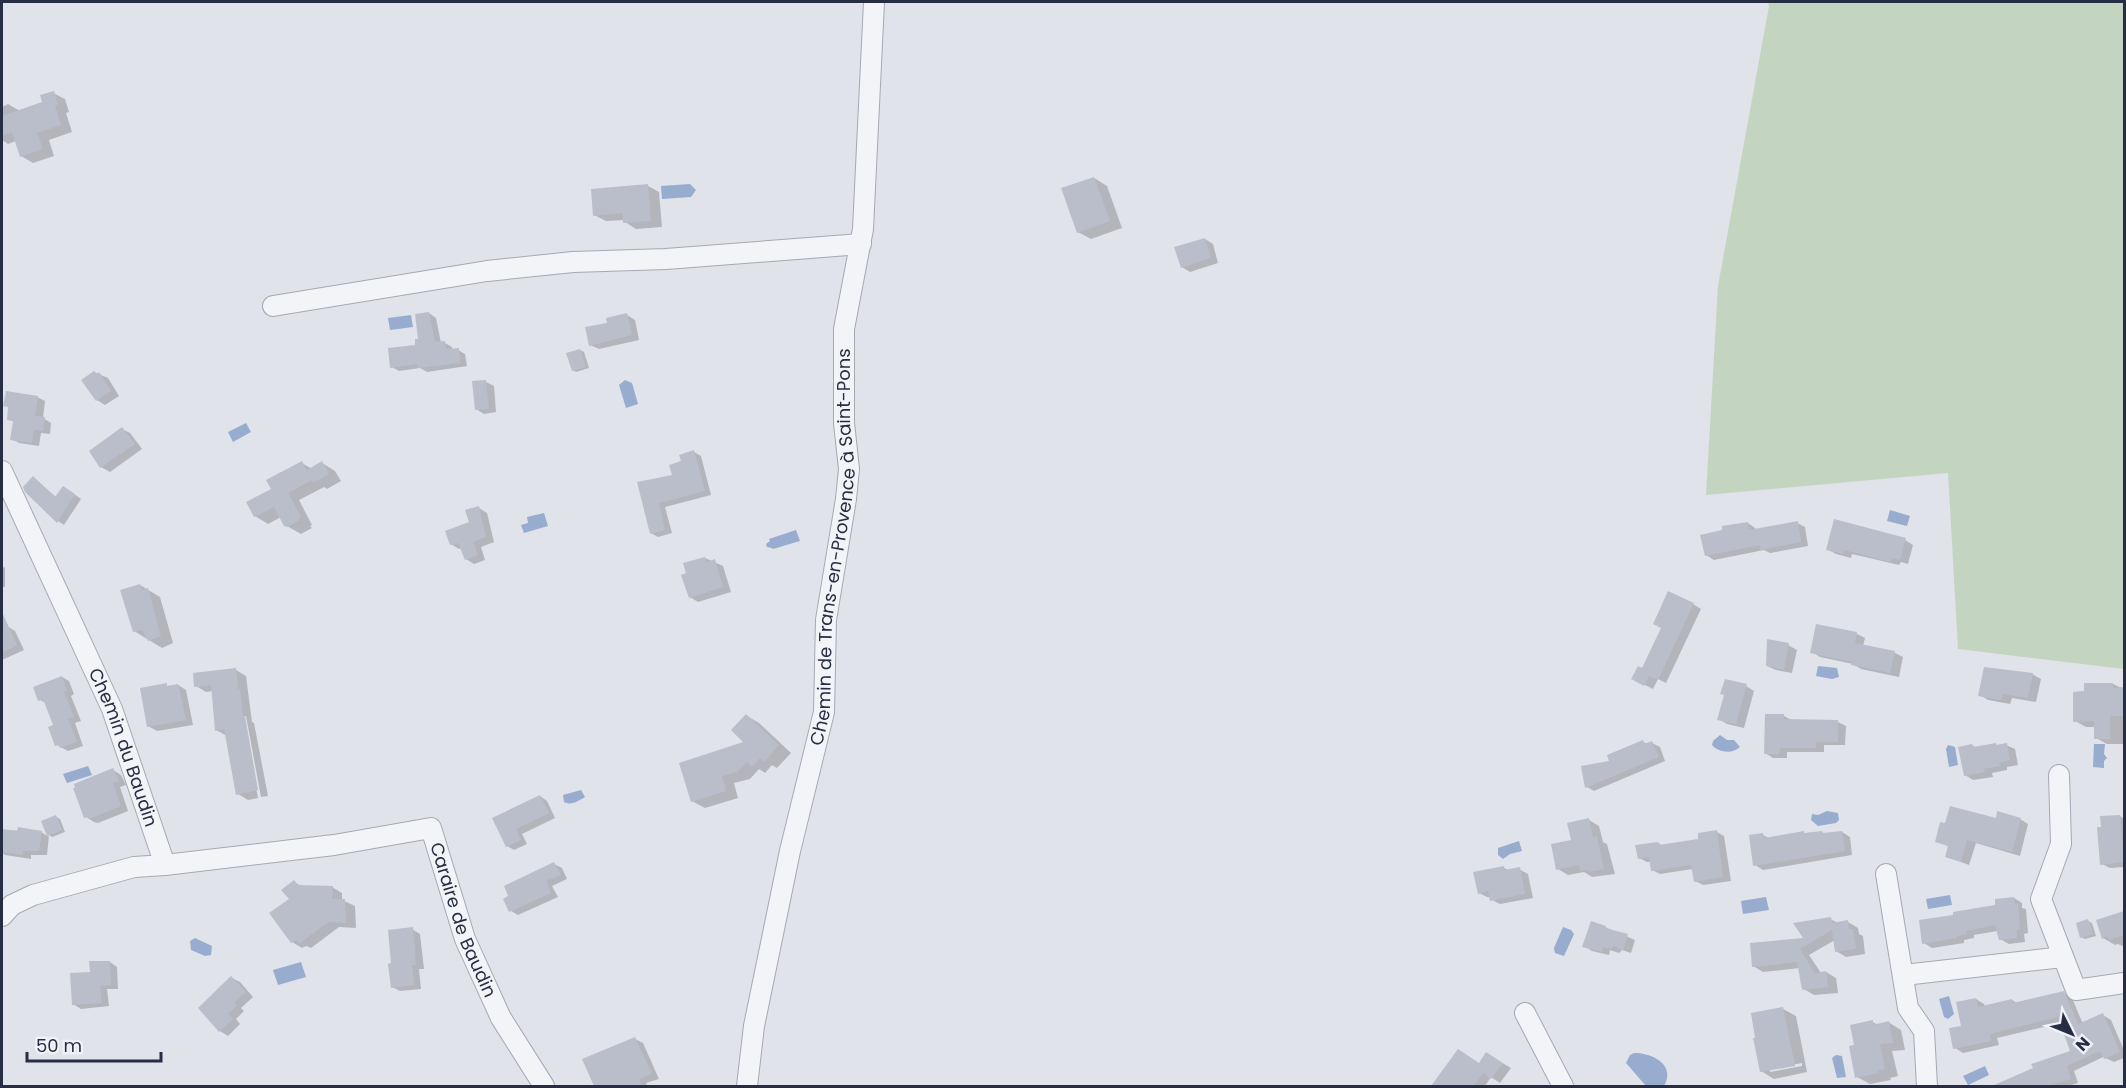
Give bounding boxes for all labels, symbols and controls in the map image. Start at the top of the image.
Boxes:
street label: Chemin de Trans-en-Provence à Saint-Pons [803,348,861,748]
street label: Chemin du Baudin [83,664,164,830]
street label: Caraire de Baudin [424,839,503,1001]
north arrow [2042,1004,2102,1064]
scale bar [27,1025,160,1063]
text: N [2070,1032,2095,1056]
text: 50 m [36,1033,82,1058]

